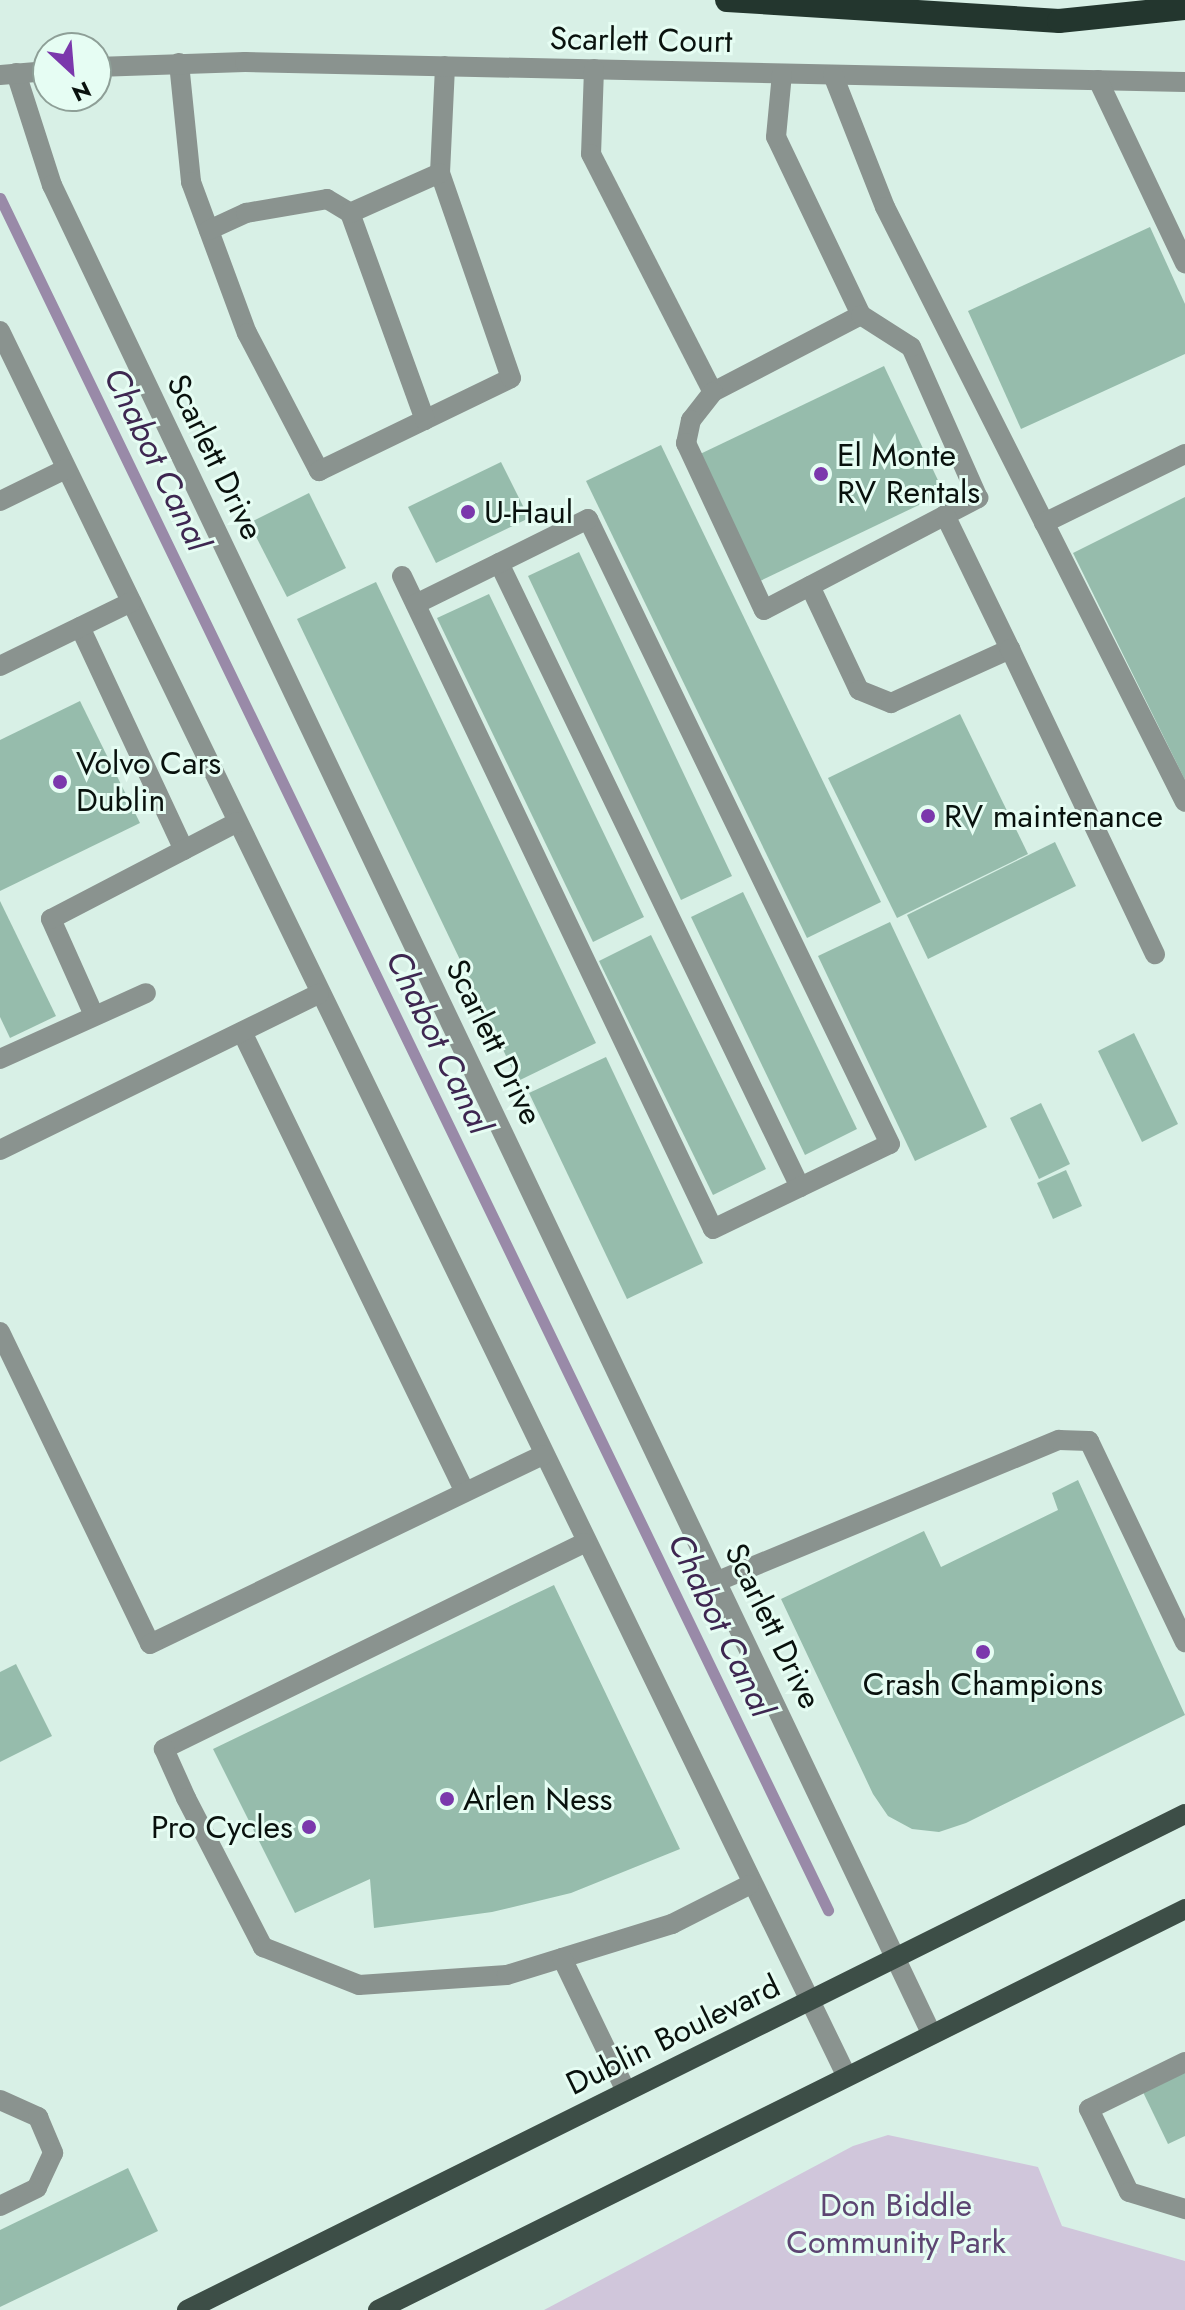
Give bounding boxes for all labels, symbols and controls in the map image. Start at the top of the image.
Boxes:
street label: Scarlett Court [549,19,733,61]
north arrow [32,32,112,112]
text: N [67,74,97,110]
water label: Chabot Canal [95,361,219,557]
street label: Scarlett Drive [158,368,272,546]
place label: El Monte RV Rentals [837,437,980,512]
marker: El Monte RV Rentals [812,465,830,483]
place label: U-Haul [484,493,573,531]
marker: U-Haul [459,503,477,521]
place label: Volvo Cars Dublin [76,745,221,820]
marker: Volvo Cars Dublin [51,773,69,791]
place label: RV maintenance [944,797,1163,835]
marker: RV maintenance [919,807,937,825]
water label: Chabot Canal [377,944,501,1140]
street label: Scarlett Drive [437,953,551,1131]
water label: Chabot Canal [659,1527,783,1723]
street label: Scarlett Drive [716,1537,830,1715]
marker: Crash Champions [974,1643,992,1661]
place label: Crash Champions [863,1665,1103,1703]
place label: Arlen Ness [463,1780,612,1818]
marker: Arlen Ness [438,1790,456,1808]
place label: Pro Cycles [151,1808,293,1846]
marker: Pro Cycles [300,1818,318,1836]
street label: Dublin Boulevard [560,1967,786,2103]
park label: Don Biddle Community Park [786,2187,1006,2262]

